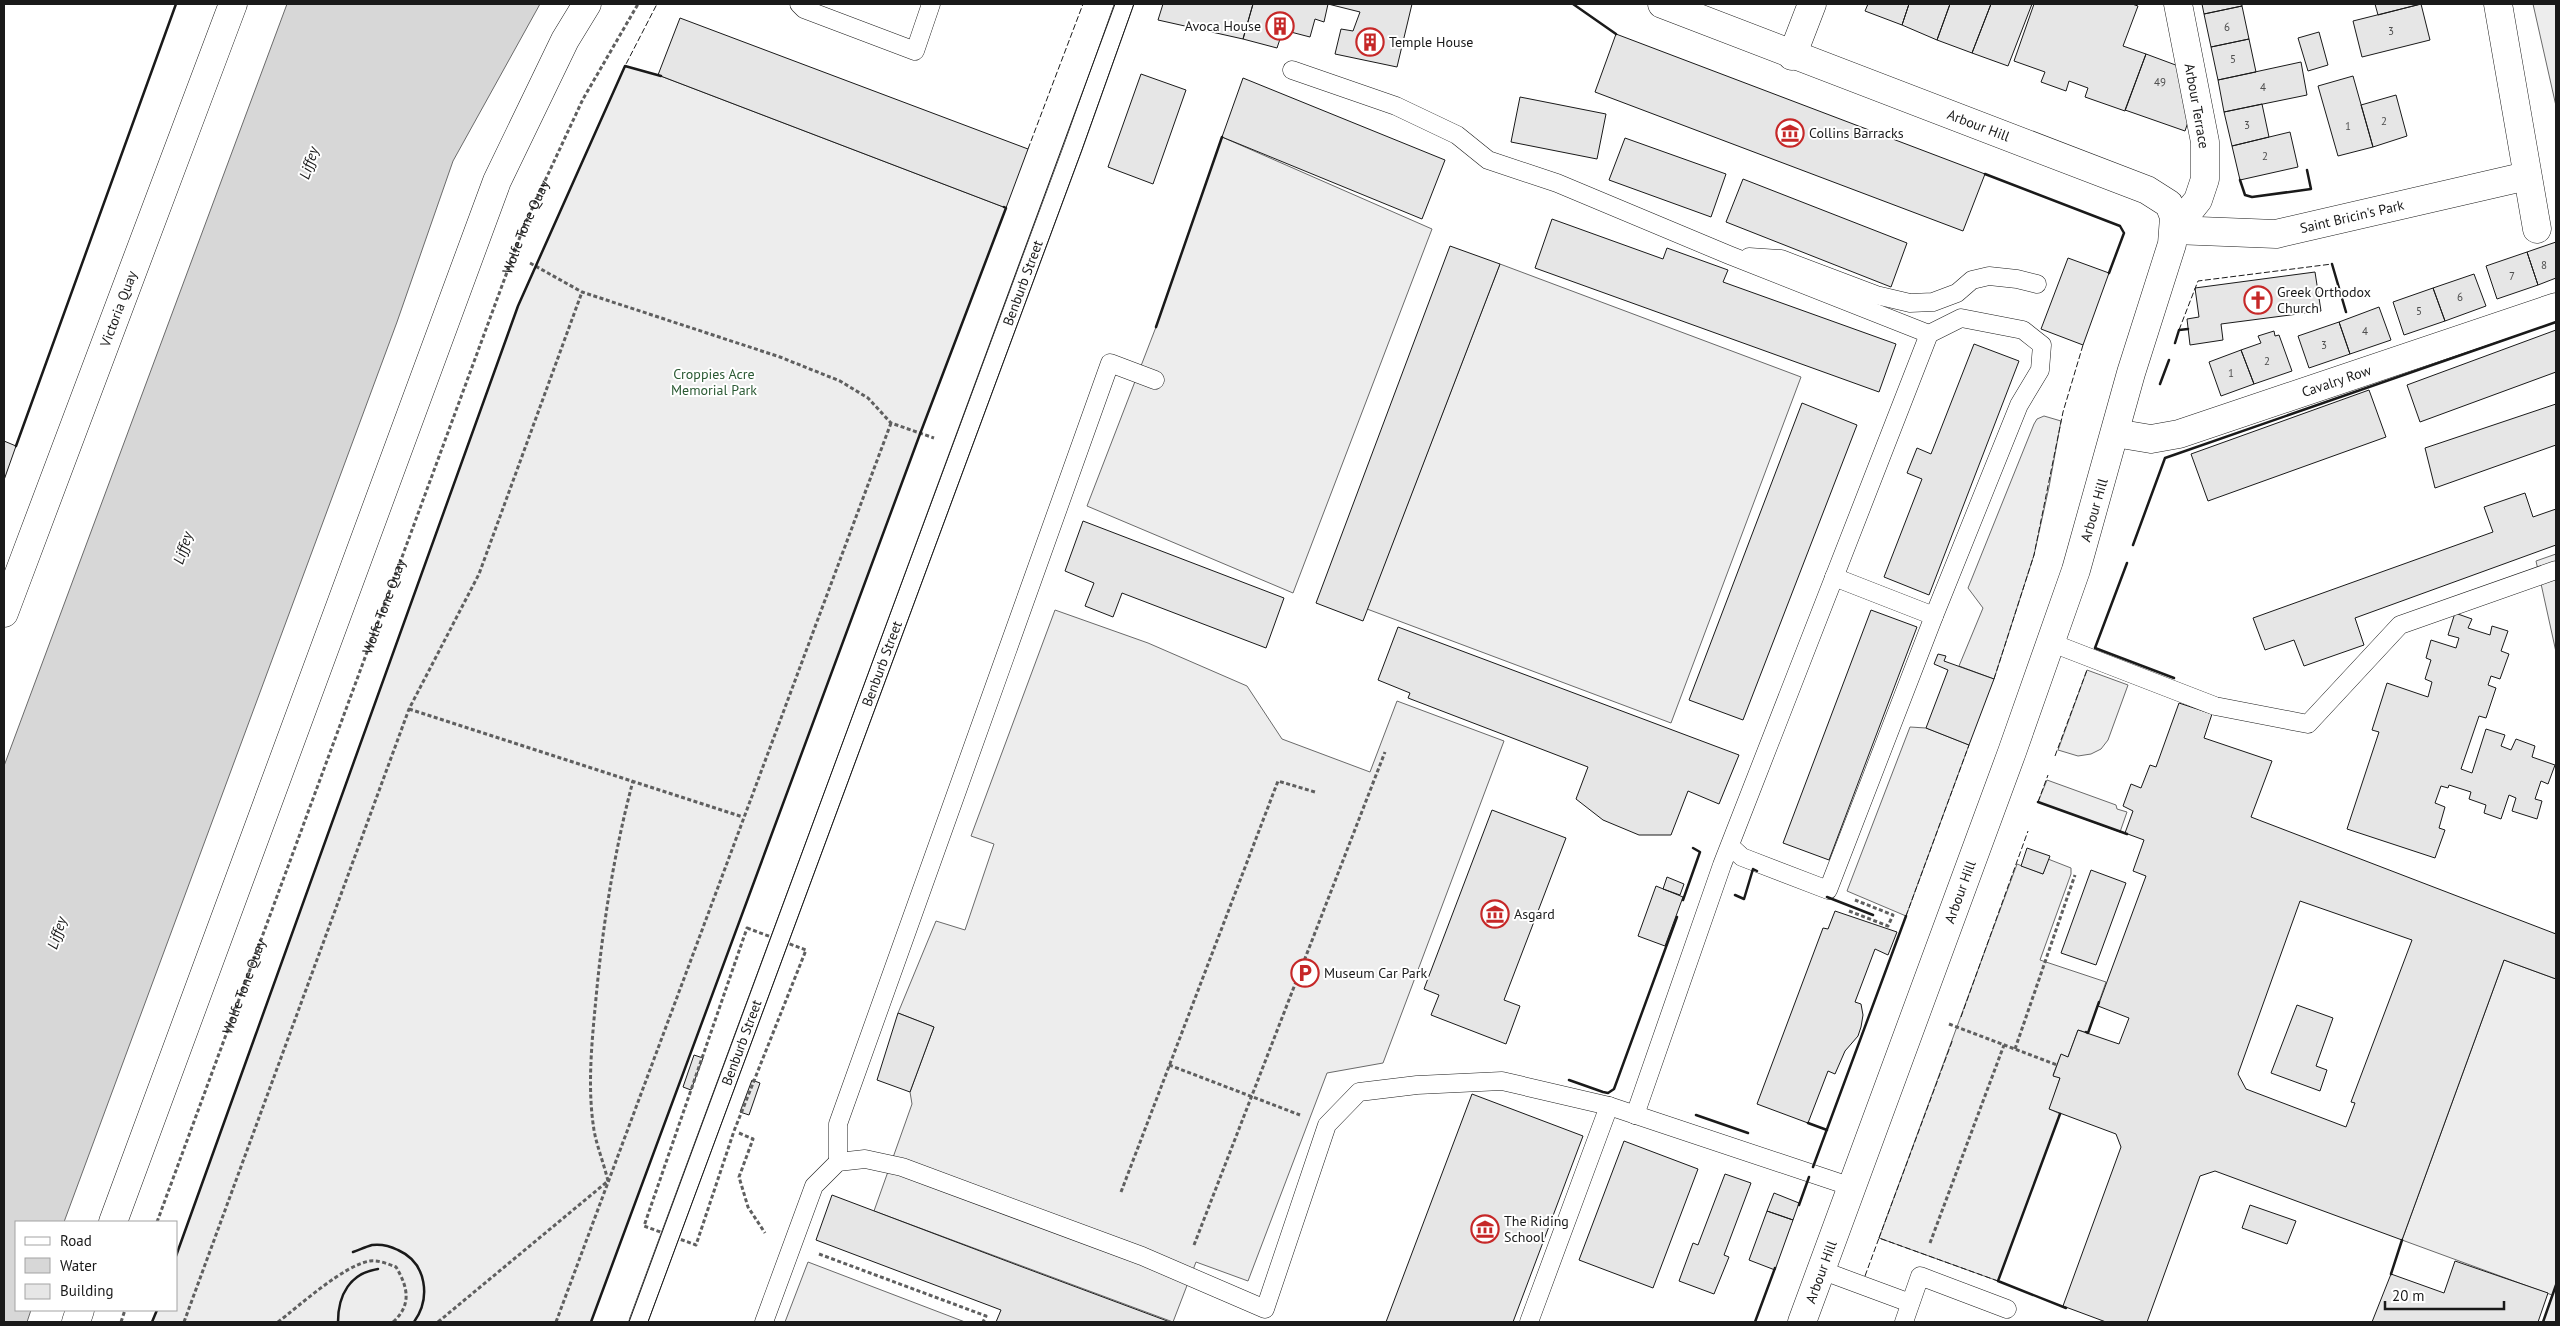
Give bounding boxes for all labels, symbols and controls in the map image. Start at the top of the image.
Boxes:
building icon: Avoca House [1265,11,1295,41]
place label: Avoca House [1185,17,1261,35]
house number: 6 [2224,20,2230,34]
house number: 3 [2388,24,2394,38]
building icon: Temple House [1355,27,1385,57]
place label: Temple House [1389,33,1473,51]
house number: 5 [2230,52,2236,66]
street label: Arbour Terrace [2181,62,2213,150]
house number: 49 [2154,75,2166,89]
house number: 4 [2260,80,2266,94]
street label: Arbour Hill [1945,105,2012,146]
house number: 2 [2381,114,2387,128]
museum icon: Collins Barracks [1775,118,1805,148]
house number: 3 [2244,118,2250,132]
house number: 1 [2345,119,2351,133]
place label: Collins Barracks [1809,124,1904,142]
water label: Liffey [294,143,323,182]
house number: 2 [2262,149,2268,163]
street label: Wolfe Tone Quay [498,177,553,276]
street label: Saint Bricin's Park [2298,196,2406,237]
street label: Benburb Street [999,237,1047,328]
house number: 8 [2541,258,2547,272]
street label: Victoria Quay [96,268,141,350]
house number: 7 [2509,269,2515,283]
place label: Greek Orthodox Church [2277,283,2371,317]
church icon: Greek Orthodox Church [2243,285,2273,315]
house number: 6 [2457,290,2463,304]
house number: 5 [2416,304,2422,318]
house number: 4 [2362,324,2368,338]
house number: 3 [2321,338,2327,352]
house number: 2 [2264,354,2270,368]
street label: Cavalry Row [2299,361,2374,401]
park label: Croppies Acre Memorial Park [671,365,757,399]
house number: 1 [2228,366,2234,380]
street label: Arbour Hill [2076,476,2112,544]
water label: Liffey [168,528,197,567]
street label: Wolfe Tone Quay [358,556,410,657]
street label: Benburb Street [858,618,906,709]
street label: Arbour Hill [1940,858,1980,926]
museum icon: Asgard [1480,899,1510,929]
place label: Asgard [1514,905,1555,923]
water label: Liffey [42,913,71,952]
street label: Wolfe Tone Quay [218,936,270,1037]
parking icon: Museum Car Park [1290,958,1320,988]
place label: Museum Car Park [1324,964,1428,982]
street label: Benburb Street [717,997,766,1088]
place label: The Riding School [1504,1212,1569,1246]
museum icon: The Riding School [1470,1214,1500,1244]
legend [15,1221,178,1311]
text: Road [60,1231,92,1250]
street label: Arbour Hill [1801,1238,1841,1306]
text: Water [60,1256,97,1275]
scale bar [2385,1278,2504,1310]
text: Building [60,1281,114,1300]
text: 20 m [2392,1286,2425,1305]

